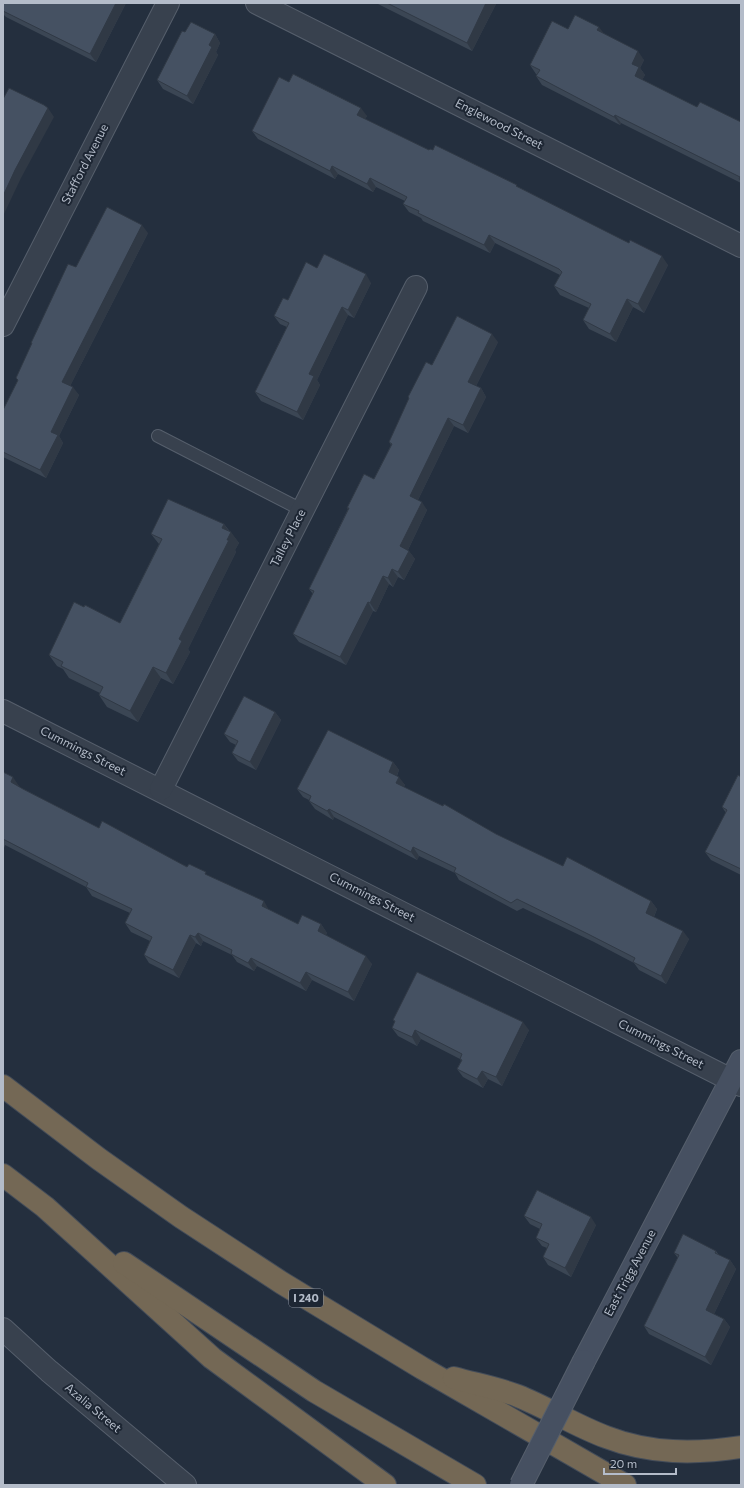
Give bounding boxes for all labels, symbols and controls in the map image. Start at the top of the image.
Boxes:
street label: Englewood Street [453,95,546,151]
street label: Stafford Avenue [58,121,110,206]
street label: Talley Place [267,506,308,569]
street label: Cummings Street [38,723,129,778]
street label: Cummings Street [327,869,418,924]
street label: Cummings Street [616,1016,707,1071]
street label: East Trigg Avenue [600,1227,658,1318]
road number: I 240 [289,1289,323,1307]
street label: Azalia Street [63,1380,125,1435]
scale bar [604,1450,676,1476]
text: 20 m [610,1456,637,1470]

